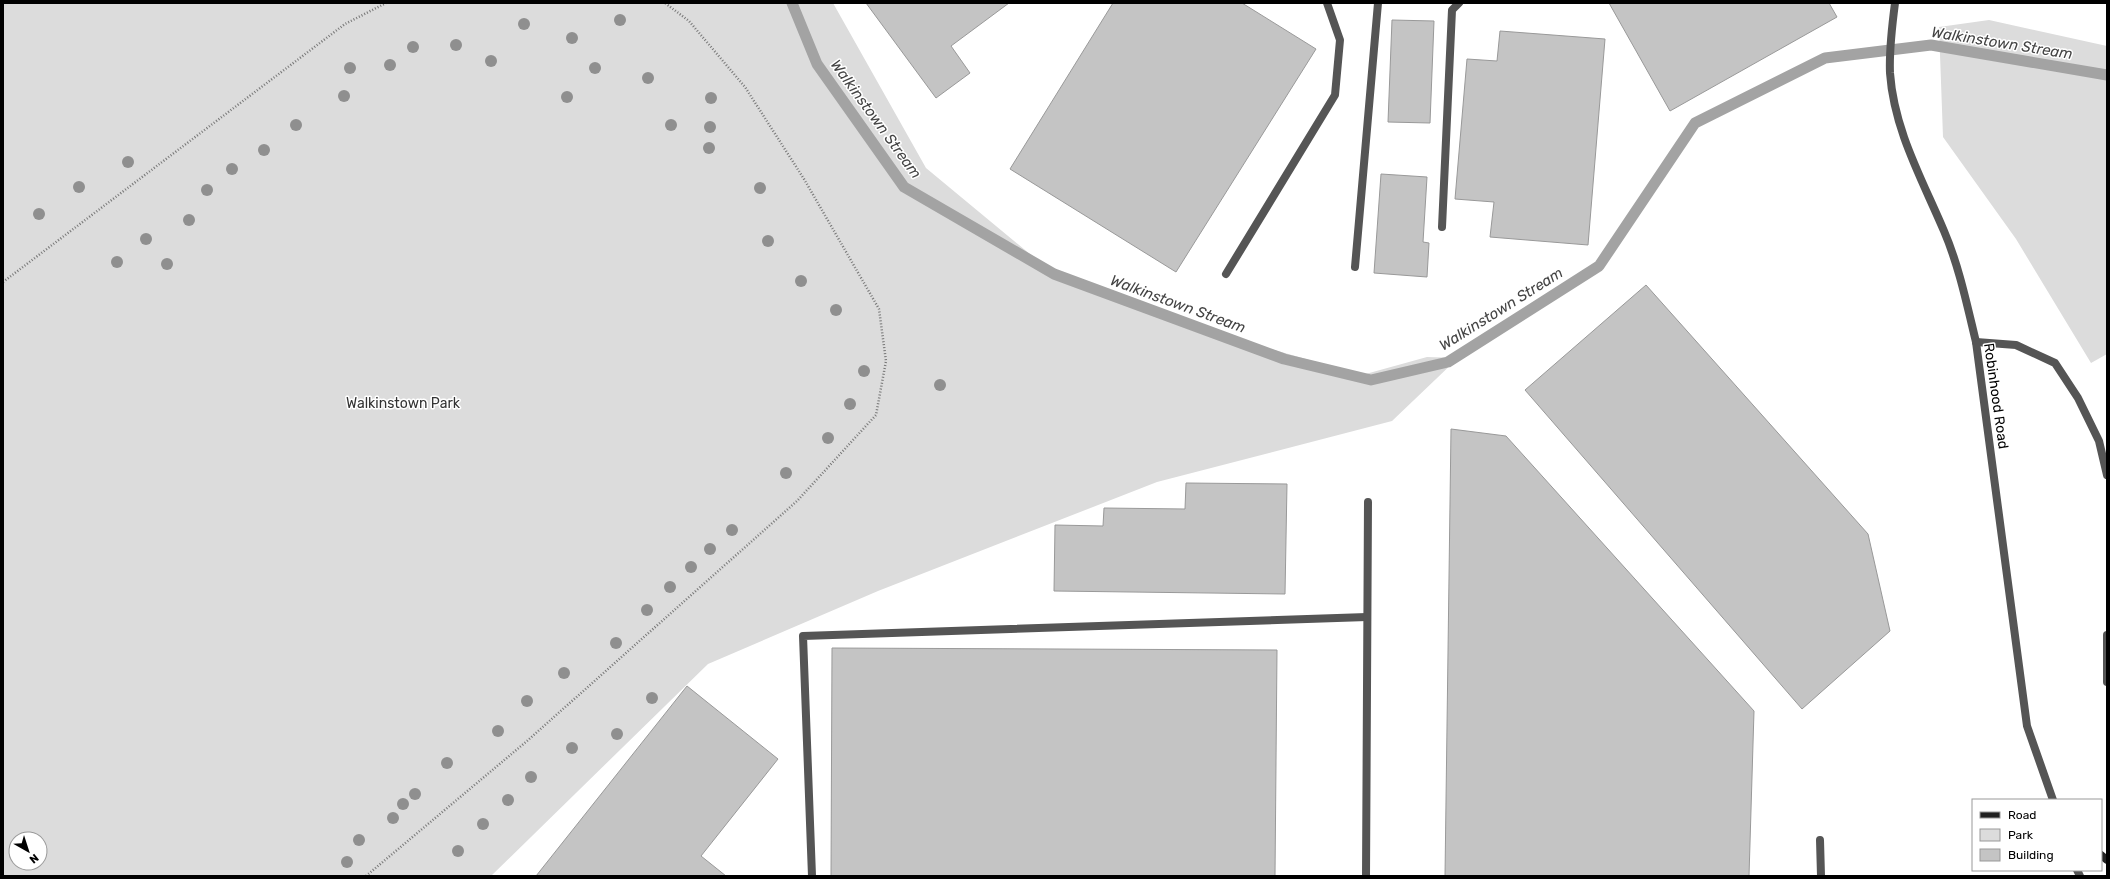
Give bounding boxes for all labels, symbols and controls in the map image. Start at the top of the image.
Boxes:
water label: Walkinstown Stream [1930,23,2074,63]
water label: Walkinstown Stream [827,56,925,182]
water label: Walkinstown Stream [1436,264,1566,354]
water label: Walkinstown Stream [1108,271,1248,337]
street label: Robinhood Road [1980,342,2012,450]
park label: Walkinstown Park [346,395,461,412]
legend [1972,799,2102,871]
text: Road [2008,808,2036,822]
text: Park [2008,828,2034,842]
north arrow [8,831,48,871]
text: Building [2008,848,2054,862]
text: N [27,851,41,866]

